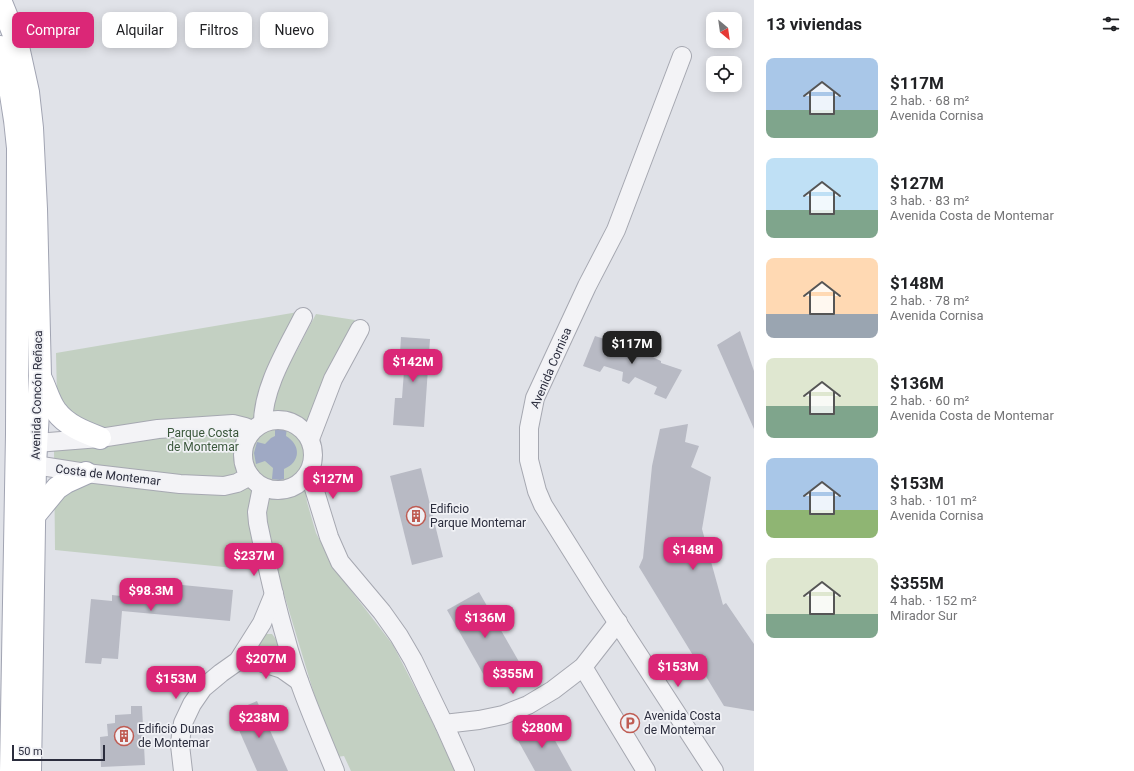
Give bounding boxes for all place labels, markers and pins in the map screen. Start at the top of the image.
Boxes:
pin: $117M [604,331,660,365]
pin: $142M [385,349,441,383]
pin: $127M [305,466,361,500]
place label: Edificio Parque Montemar [430,502,526,530]
building icon: Edificio Parque Montemar [405,505,427,527]
pin: $148M [665,537,721,571]
pin: $237M [226,543,282,577]
pin: $98.3M [118,578,184,612]
pin: $136M [457,605,513,639]
pin: $207M [238,646,294,680]
pin: $153M [650,654,706,688]
pin: $355M [485,661,541,695]
pin: $153M [148,666,204,700]
pin: $238M [231,705,287,739]
place label: Avenida Costa de Montemar [644,709,721,737]
parking icon: Avenida Costa de Montemar [619,712,641,734]
pin: $280M [514,715,570,749]
place label: Edificio Dunas de Montemar [138,722,214,750]
building icon: Edificio Dunas de Montemar [113,725,135,747]

